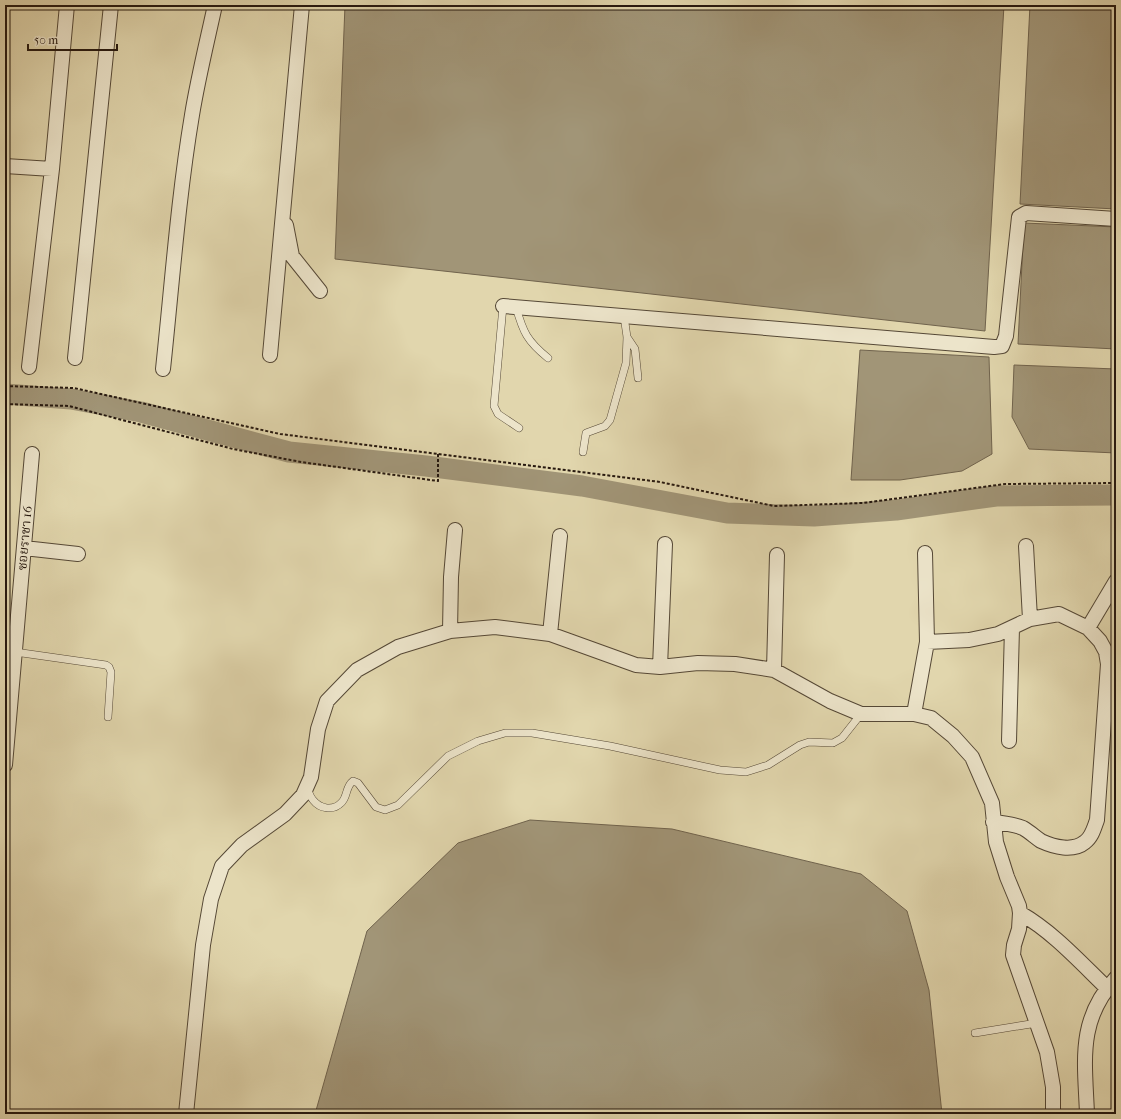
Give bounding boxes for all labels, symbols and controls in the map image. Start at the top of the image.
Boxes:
scale bar [28,26,117,52]
text: 50 m [34,33,58,47]
street label: ซอยราชา 16 [14,504,35,571]

